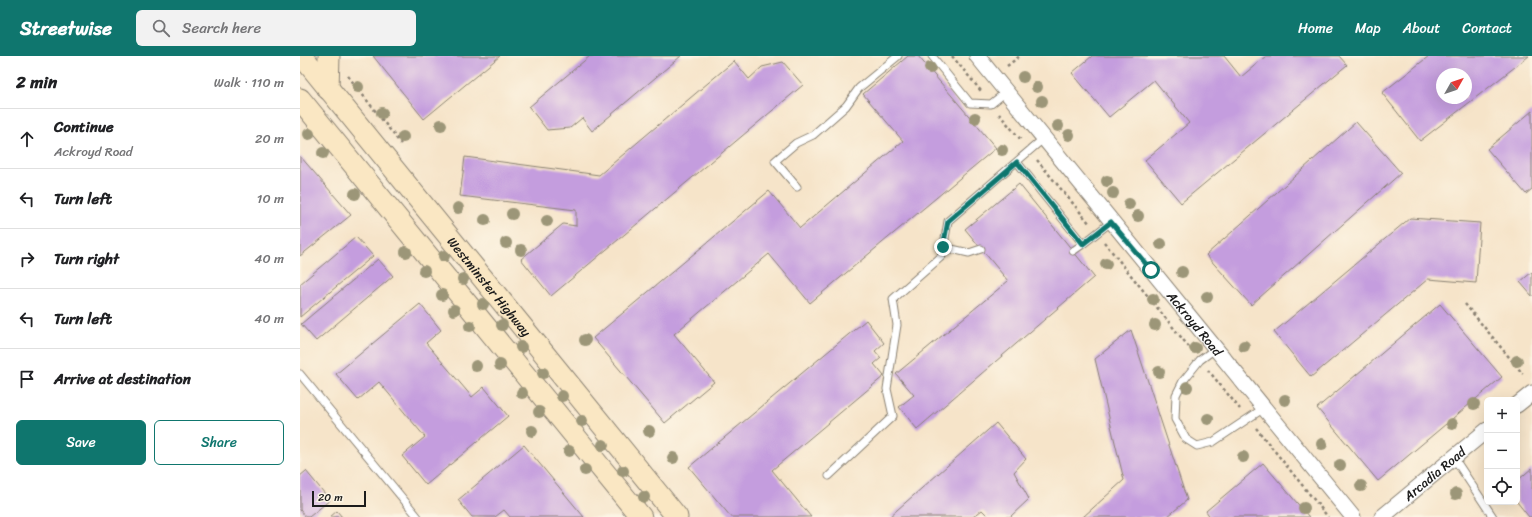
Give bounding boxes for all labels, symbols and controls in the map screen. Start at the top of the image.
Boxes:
search box [136,10,416,46]
text: Streetwise [20,12,112,45]
text: Search here [182,15,261,41]
text: Home [1298,16,1333,41]
text: Map [1355,16,1381,41]
text: About [1403,16,1440,41]
text: Contact [1462,16,1512,41]
icon: search [150,17,172,39]
text: 2 min [16,67,57,97]
north arrow [1436,68,1472,104]
text: Walk · 110 m [214,71,284,94]
text: Continue [54,114,114,140]
text: 20 m [255,127,284,150]
icon: ahead [16,128,38,150]
text: Ackroyd Road [54,140,133,163]
text: Turn left [54,186,112,212]
text: 10 m [257,187,284,210]
icon: left [16,188,38,210]
street label: Westminster Highway [441,231,538,342]
route end [934,238,952,256]
text: Turn right [54,246,119,272]
text: 40 m [254,247,284,270]
icon: right [16,248,38,270]
route start [1142,261,1160,279]
street label: Ackroyd Road [1161,285,1230,362]
text: Turn left [54,306,112,332]
text: 40 m [254,307,284,330]
icon: left [16,308,38,330]
text: Arrive at destination [54,366,191,392]
icon: arrive [16,368,38,390]
map controls [1484,397,1520,505]
button: + [1484,397,1520,433]
button: Save [16,420,146,465]
button: Share [154,420,284,465]
button: − [1484,433,1520,469]
street label: Arcadia Road [1397,440,1472,507]
button: locate [1484,469,1520,505]
text: 20 m [318,488,343,507]
scale bar [312,489,366,508]

